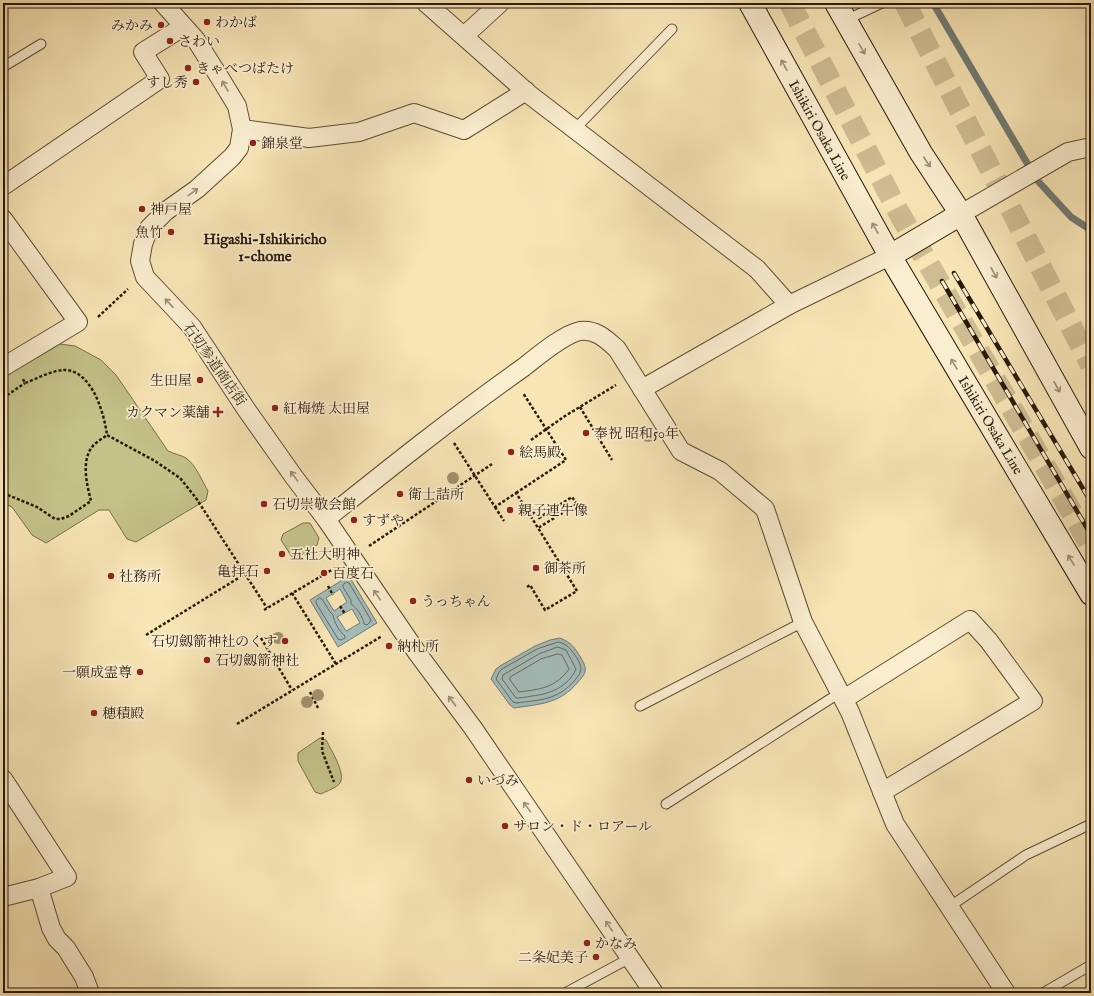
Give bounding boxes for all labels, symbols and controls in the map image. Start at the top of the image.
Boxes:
place label: わかば [215,14,257,32]
place label: みかみ [111,17,153,35]
marker: わかば [202,17,212,27]
marker: みかみ [156,20,166,30]
place label: さわい [178,33,220,51]
marker: さわい [165,36,175,46]
one-way arrow [858,43,866,55]
one-way arrow [780,59,788,71]
place label: きゃべつばたけ [196,60,294,78]
marker: きゃべつばたけ [183,63,193,73]
place label: すし秀 [146,74,188,92]
marker: すし秀 [191,77,201,87]
street label: Ishikiri Osaka Line [784,77,854,184]
one-way arrow [221,80,229,92]
place label: 錦泉堂 [261,135,303,153]
marker: 錦泉堂 [248,138,258,148]
one-way arrow [923,156,931,168]
one-way arrow [187,188,198,196]
place label: 神戸屋 [150,201,192,219]
marker: 神戸屋 [137,204,147,214]
one-way arrow [870,222,878,234]
place label: 魚竹 [135,224,163,242]
marker: 魚竹 [166,227,176,237]
district label: Higashi-Ishikiricho 1-chome [203,230,327,266]
one-way arrow [990,267,998,279]
one-way arrow [164,298,174,308]
street label: 石切参道商店街 [179,319,250,410]
one-way arrow [950,358,958,370]
place label: 生田屋 [150,372,192,390]
street label: Ishikiri Osaka Line [954,373,1027,479]
marker: 生田屋 [195,375,205,385]
one-way arrow [1053,381,1061,393]
place label: 紅梅焼 太田屋 [283,400,370,418]
marker: 紅梅焼 太田屋 [270,403,280,413]
place label: カクマン薬舗 [126,404,210,422]
marker: カクマン薬舗 [213,407,223,417]
place label: 奉祝 昭和50年 [594,425,679,443]
marker: 奉祝 昭和50年 [581,428,591,438]
place label: 絵馬殿 [519,444,561,462]
marker: 絵馬殿 [506,447,516,457]
one-way arrow [290,471,298,482]
place label: 衛士詰所 [408,486,464,504]
marker: 衛士詰所 [395,489,405,499]
place label: 石切崇敬会館 [272,496,356,514]
marker: 石切崇敬会館 [259,499,269,509]
place label: 親子連牛像 [518,502,588,520]
marker: 親子連牛像 [505,505,515,515]
place label: すずや [362,512,404,530]
marker: すずや [349,515,359,525]
place label: 五社大明神 [290,546,360,564]
marker: 五社大明神 [277,549,287,559]
one-way arrow [1067,555,1075,566]
place label: 御茶所 [544,560,586,578]
place label: 亀拝石 [217,563,259,581]
marker: 御茶所 [531,563,541,573]
place label: 百度石 [332,565,374,583]
marker: 亀拝石 [262,566,272,576]
place label: 社務所 [119,568,161,586]
marker: 百度石 [319,568,329,578]
marker: 社務所 [106,571,116,581]
one-way arrow [373,589,382,600]
place label: うっちゃん [421,593,491,611]
marker: うっちゃん [408,596,418,606]
place label: 石切劔箭神社のくす [151,633,277,651]
marker: 石切劔箭神社のくす [280,636,290,646]
place label: 納札所 [397,638,439,656]
marker: 納札所 [384,641,394,651]
place label: 石切劔箭神社 [215,652,299,670]
marker: 石切劔箭神社 [202,655,212,665]
place label: 一願成霊尊 [62,664,132,682]
marker: 一願成霊尊 [135,667,145,677]
one-way arrow [448,695,457,706]
place label: 穂積殿 [102,705,144,723]
marker: 穂積殿 [89,708,99,718]
place label: いづみ [477,772,519,790]
marker: いづみ [464,775,474,785]
one-way arrow [523,802,531,813]
place label: サロン・ド・ロアール [513,818,652,836]
marker: サロン・ド・ロアール [500,821,510,831]
one-way arrow [605,921,613,932]
place label: かなみ [595,935,637,953]
marker: かなみ [582,938,592,948]
place label: 二条妃美子 [518,949,588,967]
marker: 二条妃美子 [591,952,601,962]

